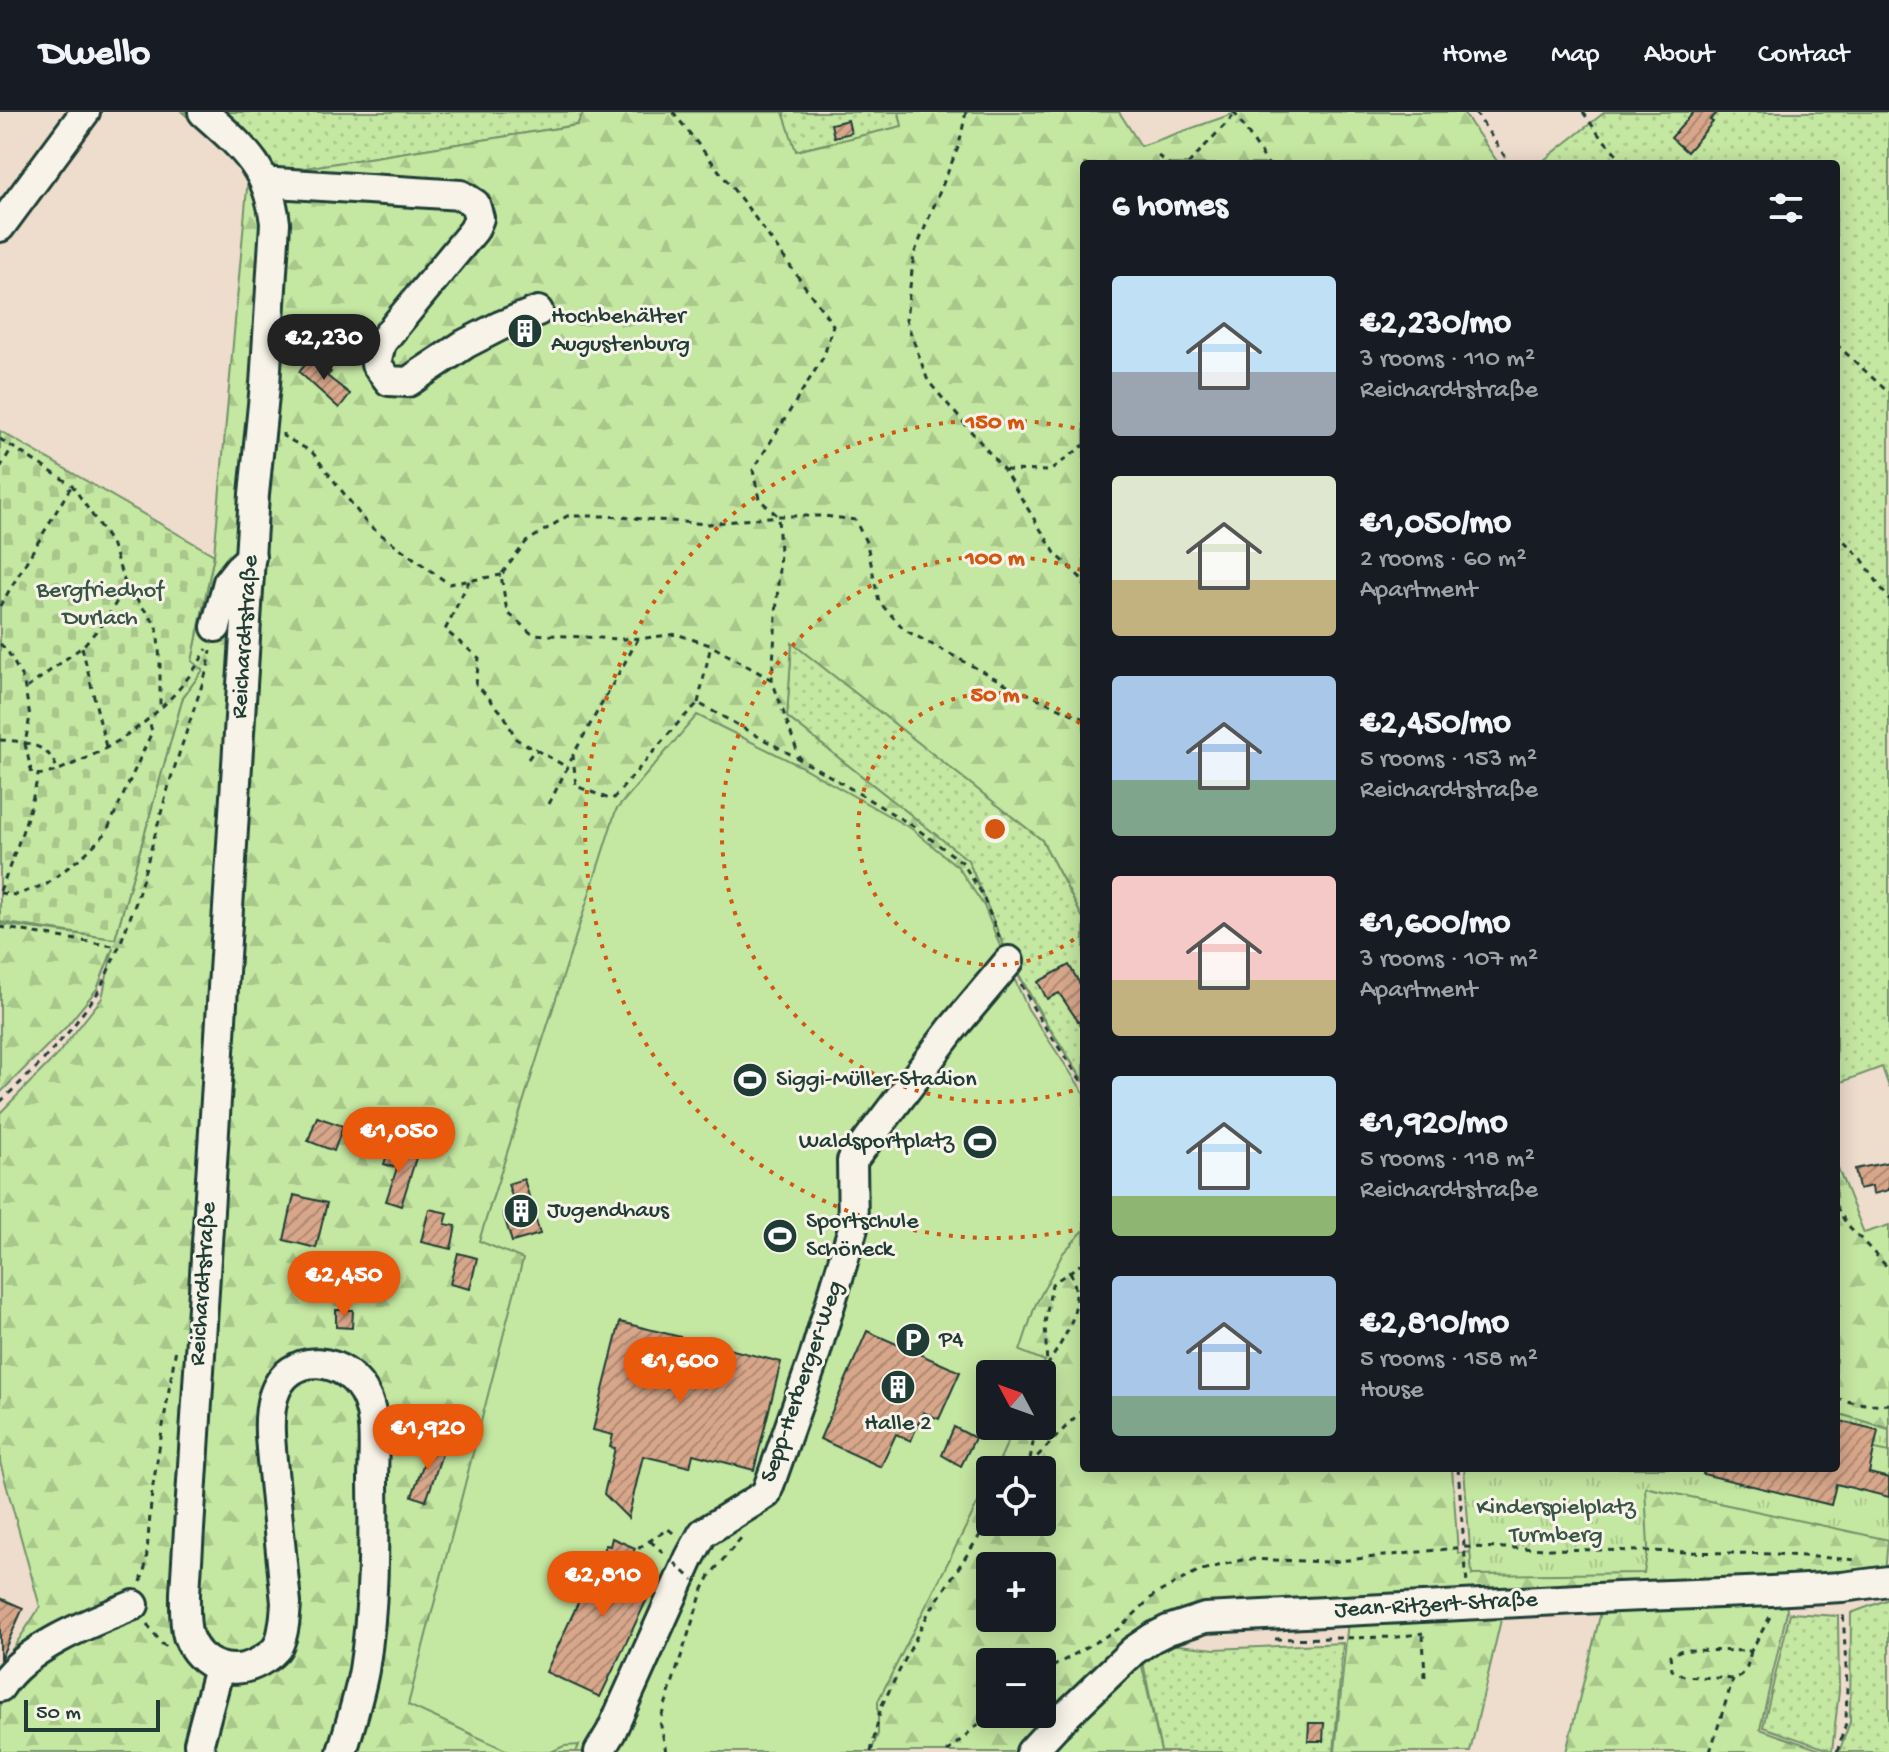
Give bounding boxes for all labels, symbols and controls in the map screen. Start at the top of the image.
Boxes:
text: Dwello [40,33,150,77]
text: Home [1442,39,1507,72]
text: Map [1551,39,1600,72]
text: About [1644,39,1714,72]
text: Contact [1758,39,1849,72]
icon: filters [1764,186,1808,230]
text: 6 homes [1112,188,1227,228]
place label: Hochbehälter Augustenburg [551,303,690,360]
text: €2,230/mo [1360,305,1511,345]
icon: home [1176,308,1272,404]
building icon: Hochbehälter Augustenburg [506,312,544,350]
pin: €2,230 [259,314,389,382]
text: €2,230 [285,324,363,355]
text: 3 rooms · 110 m² [1360,345,1535,376]
text: Reichardtstraße [1360,376,1538,407]
text: 150 m [965,409,1024,438]
text: €1,050/mo [1360,505,1511,545]
icon: home [1176,508,1272,604]
text: 100 m [964,545,1025,574]
text: 2 rooms · 60 m² [1360,545,1526,576]
street label: Reichardtstraße [226,553,266,720]
text: Apartment [1360,576,1477,607]
park label: Bergfriedhof Durlach [36,577,165,634]
text: 50 m [971,682,1019,711]
text: €2,450/mo [1360,705,1511,745]
icon: home [1176,708,1272,804]
text: 5 rooms · 153 m² [1360,745,1537,776]
text: Reichardtstraße [1360,776,1538,807]
centre of rings [981,815,1009,843]
text: €1,600/mo [1360,905,1510,945]
icon: home [1176,908,1272,1004]
text: 3 rooms · 107 m² [1360,945,1538,976]
text: Apartment [1360,976,1477,1007]
sports icon: Siggi-Müller-Stadion [731,1061,769,1099]
place label: Siggi-Müller-Stadion [776,1066,977,1095]
text: €1,920/mo [1360,1105,1508,1145]
pin: €1,050 [334,1107,464,1175]
icon: home [1176,1108,1272,1204]
text: €1,050 [360,1117,438,1148]
sports icon: Waldsportplatz [961,1123,999,1161]
place label: Waldsportplatz [799,1128,955,1157]
text: 5 rooms · 118 m² [1360,1145,1535,1176]
text: Reichardtstraße [1360,1176,1538,1207]
building icon: Jugendhaus [502,1192,540,1230]
place label: Jugendhaus [547,1197,670,1226]
street label: Reichardtstraße [184,1200,224,1367]
place label: Sportschule Schöneck [806,1208,919,1265]
sports icon: Sportschule Schöneck [761,1217,799,1255]
pin: €2,450 [279,1251,409,1319]
text: €2,450 [305,1261,383,1292]
street label: Sepp-Herberger-Weg [755,1277,851,1487]
text: €2,810/mo [1360,1305,1509,1345]
icon: home [1176,1308,1272,1404]
parking icon: P4 [894,1321,932,1359]
place label: P4 [938,1326,964,1355]
pin: €1,600 [615,1337,745,1405]
text: 5 rooms · 158 m² [1360,1345,1538,1376]
text: €1,600 [642,1347,718,1378]
north arrow [976,1360,1056,1440]
map controls [976,1360,1056,1728]
building icon: Halle 2 [879,1368,917,1406]
text: House [1360,1376,1424,1407]
pin: €1,920 [363,1404,493,1472]
place label: Halle 2 [864,1410,932,1439]
text: €1,920 [391,1414,465,1445]
button: locate [976,1456,1056,1536]
park label: Kinderspielplatz Turmberg [1476,1494,1637,1551]
pin: €2,810 [538,1551,668,1619]
button: + [976,1552,1056,1632]
text: €2,810 [565,1561,641,1592]
street label: Jean-Ritzert-Straße [1334,1586,1539,1626]
button: − [976,1648,1056,1728]
scale bar [24,1696,160,1732]
text: 50 m [36,1701,81,1727]

